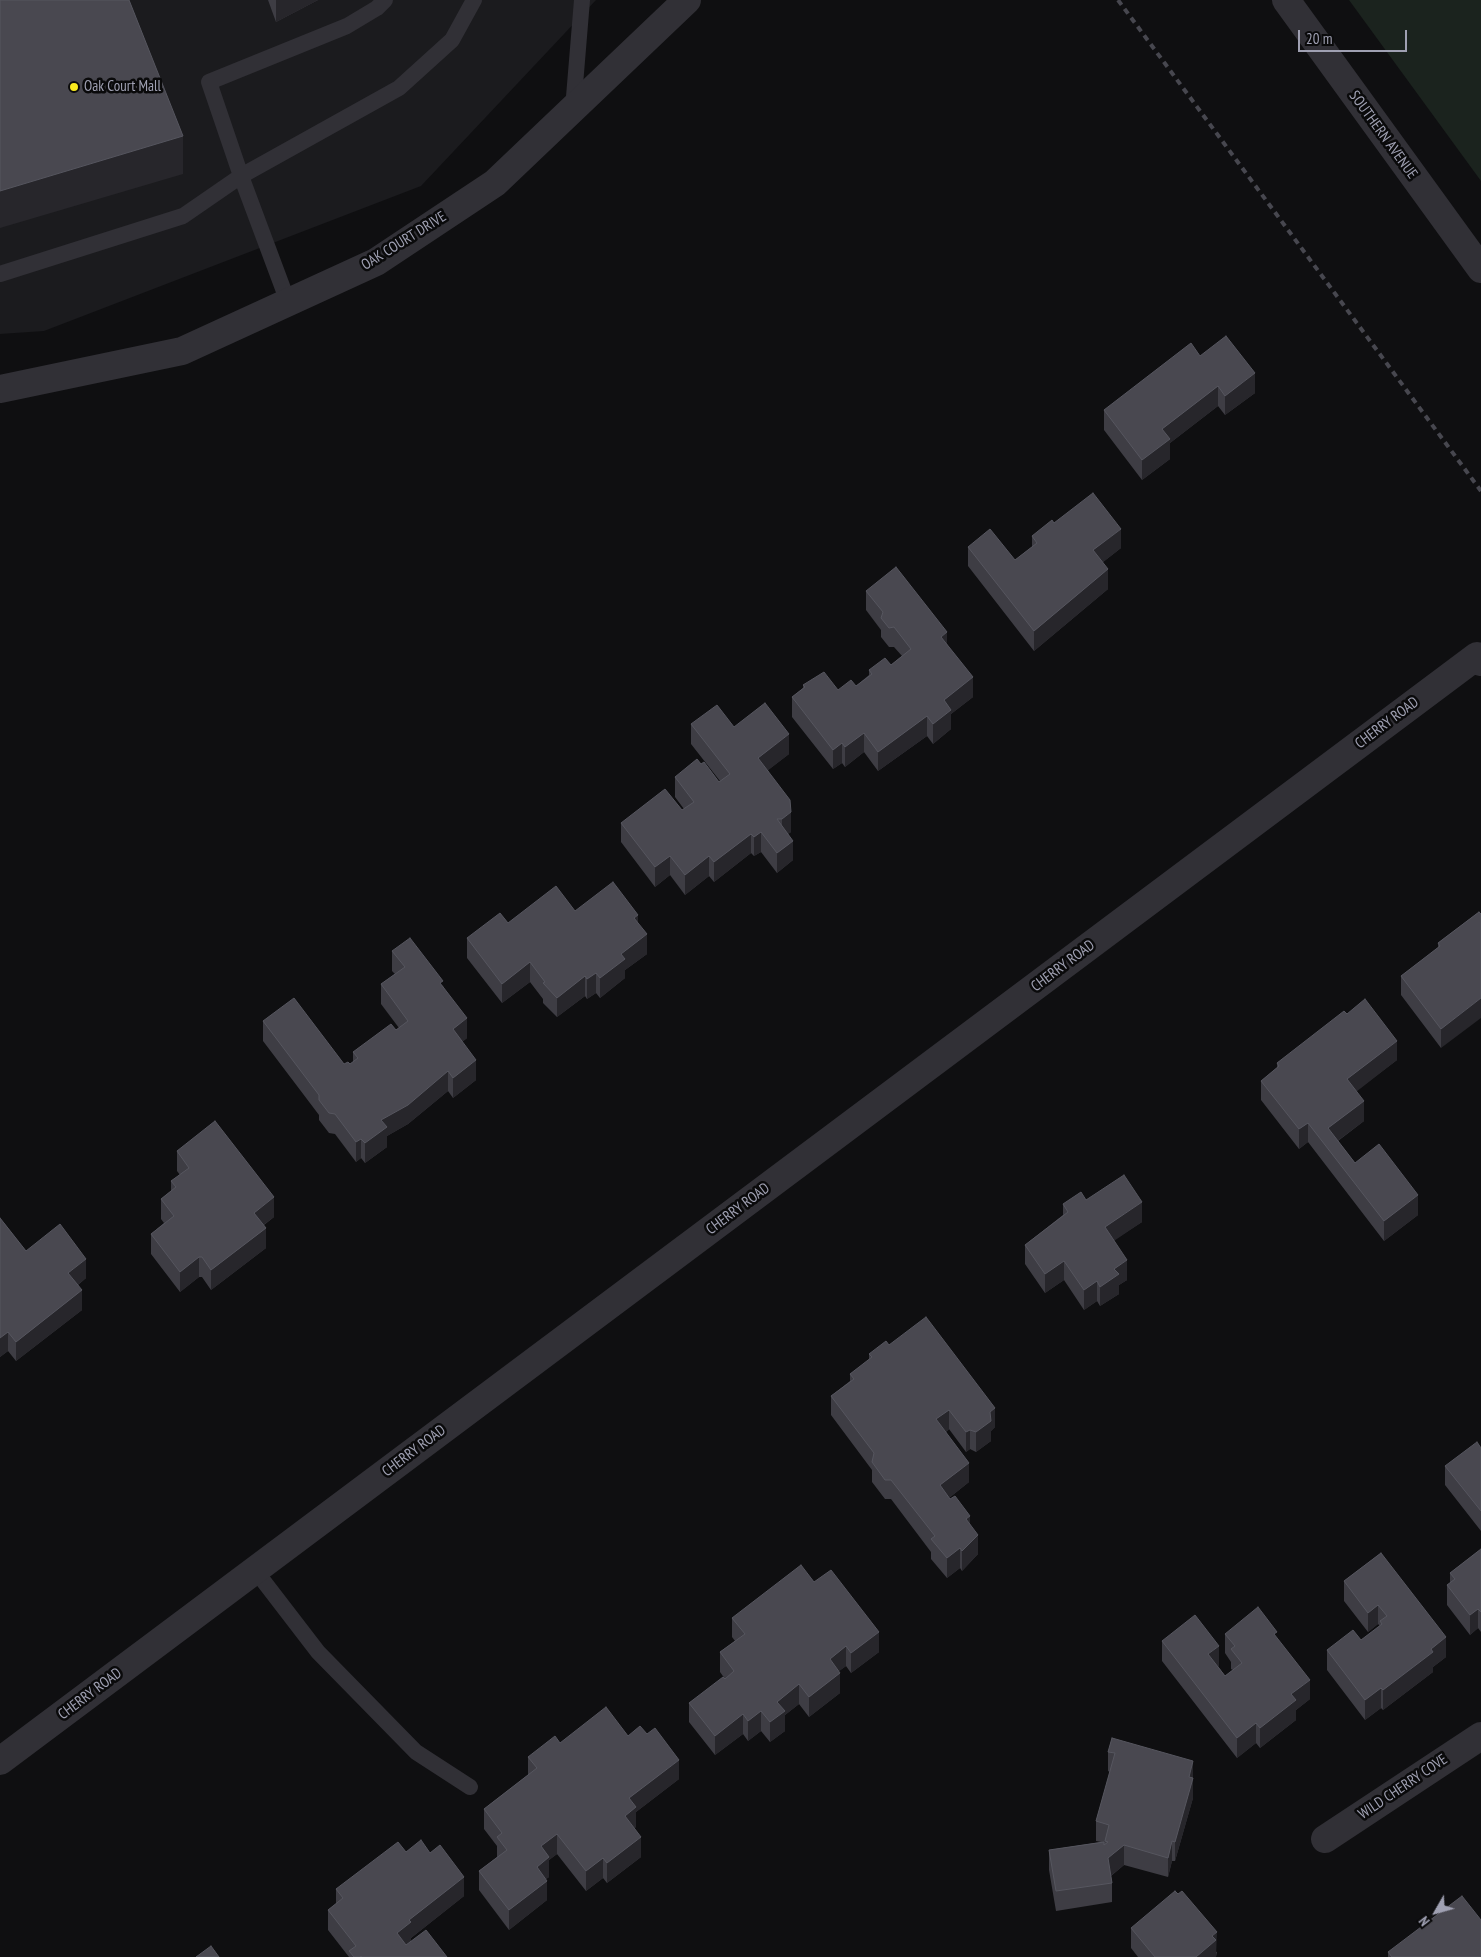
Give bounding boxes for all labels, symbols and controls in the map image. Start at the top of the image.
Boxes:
scale bar [1301,20,1410,52]
text: 20 m [1306,29,1332,48]
place label: Oak Court Mall [84,78,161,96]
marker: Oak Court Mall [68,81,80,93]
street label: SOUTHERN AVENUE [1345,88,1421,182]
street label: OAK COURT DRIVE [358,208,450,274]
street label: CHERRY ROAD [1352,693,1422,753]
street label: CHERRY ROAD [1028,936,1098,996]
street label: CHERRY ROAD [703,1179,773,1239]
street label: CHERRY ROAD [379,1421,449,1481]
street label: CHERRY ROAD [55,1664,125,1724]
street label: WILD CHERRY COVE [1355,1751,1451,1823]
north arrow [1411,1887,1461,1937]
text: N [1415,1913,1434,1930]

